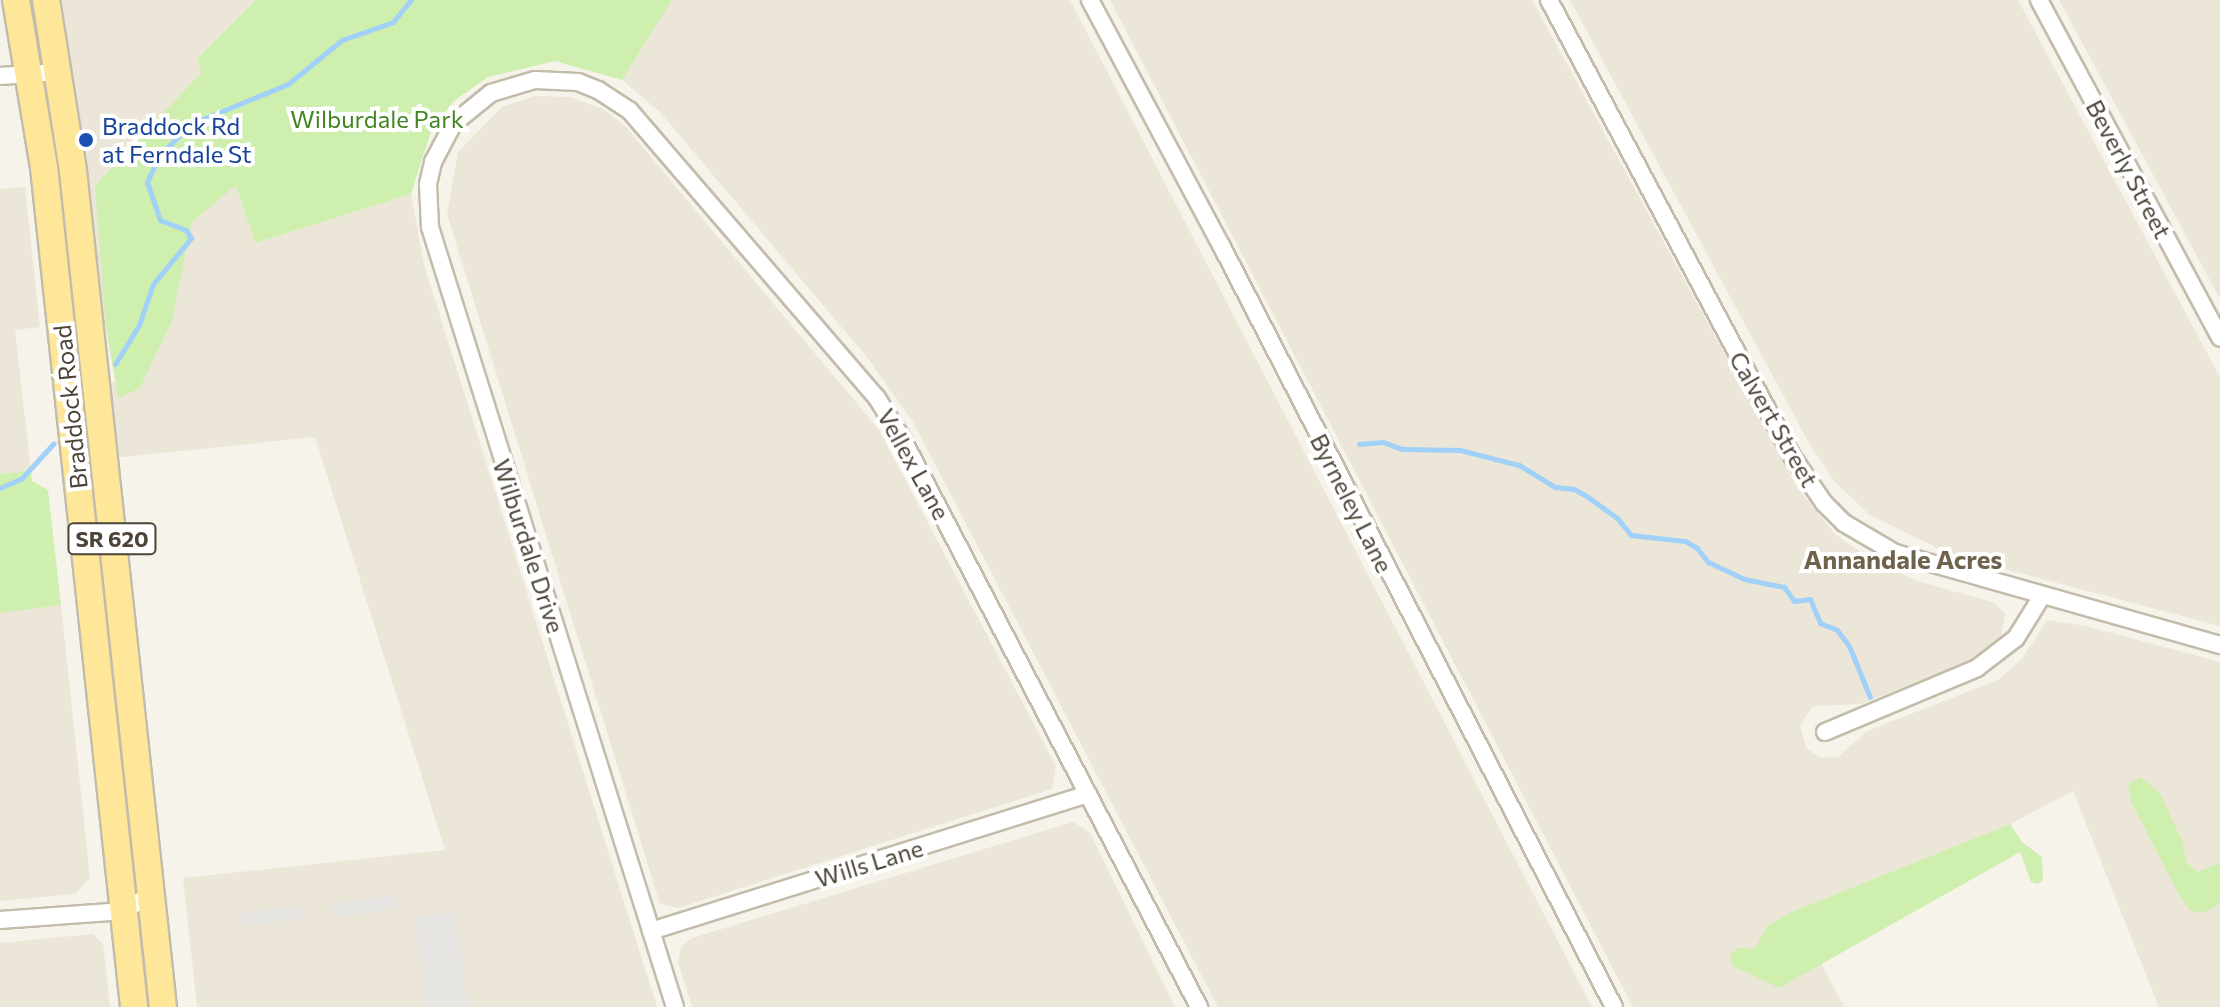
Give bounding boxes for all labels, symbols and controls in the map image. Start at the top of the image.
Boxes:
street label: Beverly Street [2080,95,2178,243]
park label: Wilburdale Park [290,105,464,133]
place label: Braddock Rd at Ferndale St [102,112,252,168]
marker: Braddock Rd at Ferndale St [77,131,95,149]
street label: Braddock Road [47,323,93,491]
street label: Calvert Street [1724,346,1824,492]
street label: Vellex Lane [872,404,956,524]
street label: Byrneley Lane [1305,429,1399,577]
street label: Wilburdale Drive [487,455,571,637]
road number: SR 620 [66,521,158,557]
district label: Annandale Acres [1804,543,2002,575]
street label: Wills Lane [812,833,926,893]

